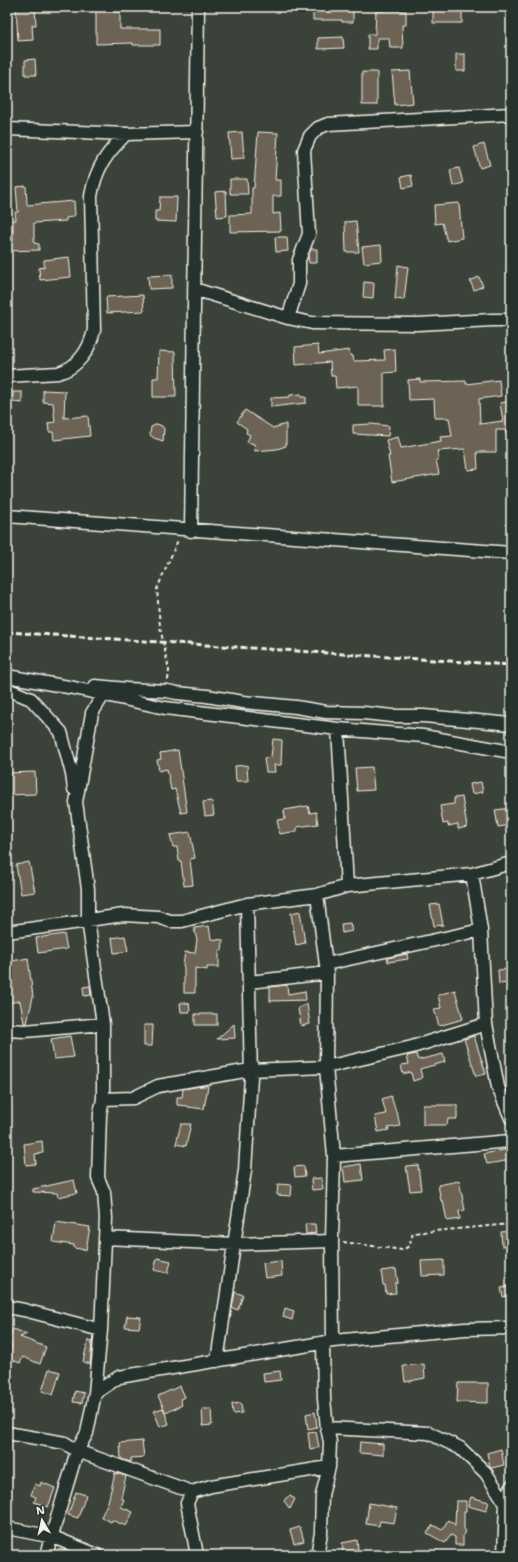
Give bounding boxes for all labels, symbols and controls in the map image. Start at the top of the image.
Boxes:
north arrow [22,1500,62,1540]
text: N [35,1502,46,1519]

